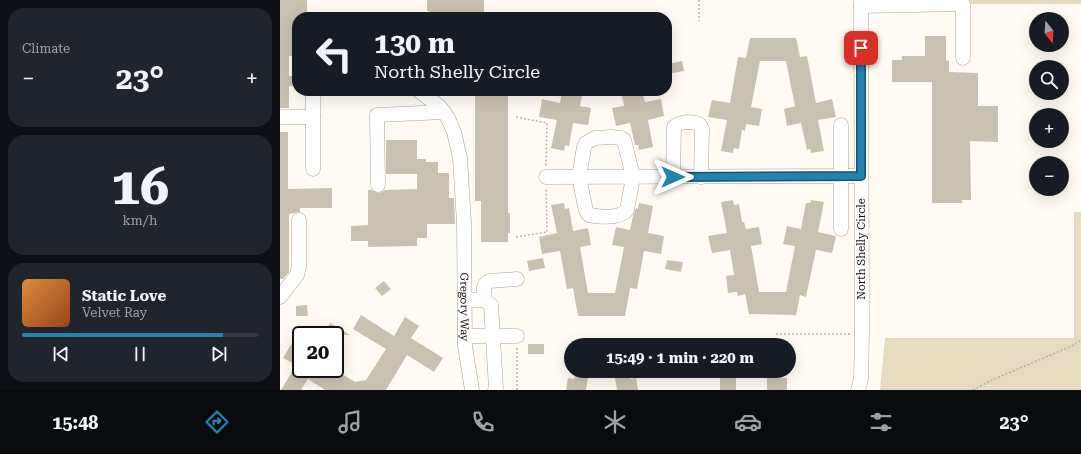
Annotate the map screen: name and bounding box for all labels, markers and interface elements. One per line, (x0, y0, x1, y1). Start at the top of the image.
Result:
north arrow (1029, 12, 1069, 52)
map controls (1029, 12, 1069, 196)
text: 130 m (374, 27, 455, 60)
icon: left (308, 28, 360, 80)
pin (844, 31, 878, 65)
icon: arrive (850, 37, 872, 59)
text: Climate (22, 41, 70, 56)
button: search (1029, 60, 1069, 100)
text: 23° (116, 61, 164, 96)
text: North Shelly Circle (374, 61, 540, 82)
text: − (22, 66, 34, 91)
text: + (246, 66, 258, 91)
button: + (1029, 108, 1069, 148)
text: 16 (111, 156, 169, 217)
position arrow (652, 156, 694, 198)
button: − (1029, 156, 1069, 196)
street label: North Shelly Circle (855, 198, 868, 300)
text: km/h (123, 213, 157, 228)
street label: Gregory Way (458, 273, 471, 342)
text: Static Love (82, 287, 166, 305)
text: Velvet Ray (82, 305, 147, 320)
speed limit sign: 20 (292, 326, 344, 378)
icon: previous (50, 343, 72, 365)
icon: pause (129, 343, 151, 365)
icon: next (208, 343, 230, 365)
text: 15:49 · 1 min · 220 m (606, 349, 754, 367)
icon: directions (203, 408, 231, 436)
icon: music (336, 408, 364, 436)
icon: phone (469, 408, 497, 436)
icon: climate (601, 408, 629, 436)
icon: car (734, 408, 762, 436)
icon: filters (867, 408, 895, 436)
text: 15:48 (52, 412, 98, 433)
text: 23° (999, 412, 1029, 433)

